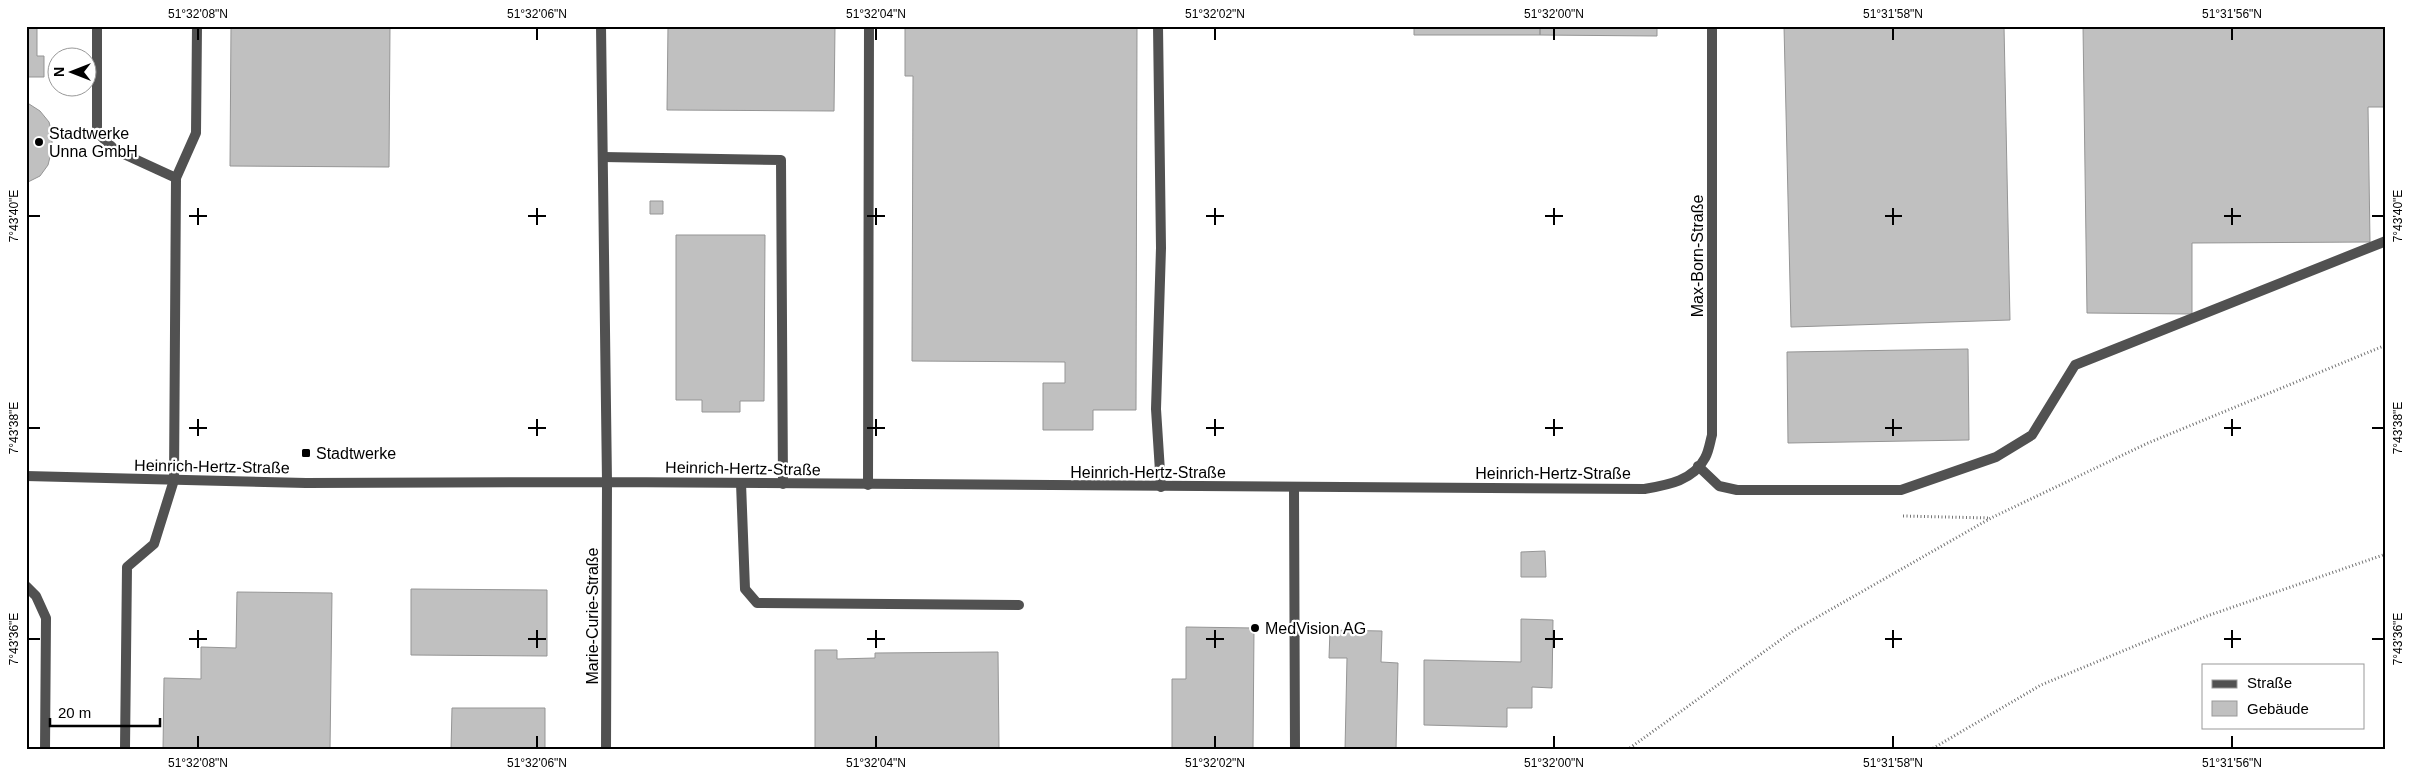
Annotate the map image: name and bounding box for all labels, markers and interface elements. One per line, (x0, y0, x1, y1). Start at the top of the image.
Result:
text: 51°32'08"N (168, 7, 228, 21)
text: 51°32'06"N (507, 7, 567, 21)
text: 51°32'04"N (846, 7, 906, 21)
text: 51°32'02"N (1185, 7, 1245, 21)
text: 51°32'00"N (1524, 7, 1584, 21)
text: 51°31'58"N (1863, 7, 1923, 21)
text: 51°31'56"N (2202, 7, 2262, 21)
north arrow (48, 48, 98, 98)
text: N (51, 67, 67, 77)
place label: Stadtwerke Unna GmbH (49, 125, 138, 160)
marker: Stadtwerke Unna GmbH (33, 136, 45, 148)
text: 7°43'40"E (7, 190, 21, 242)
text: 7°43'40"E (2391, 190, 2405, 242)
street label: Max-Born-Straße (1689, 195, 1706, 317)
text: 7°43'38"E (7, 402, 21, 454)
text: 7°43'38"E (2391, 402, 2405, 454)
place label: Stadtwerke (316, 445, 396, 462)
marker: Stadtwerke (300, 447, 312, 459)
street label: Heinrich-Hertz-Straße (134, 457, 290, 476)
street label: Heinrich-Hertz-Straße (665, 459, 821, 478)
street label: Heinrich-Hertz-Straße (1070, 464, 1226, 481)
street label: Heinrich-Hertz-Straße (1475, 465, 1631, 482)
street label: Marie-Curie-Straße (584, 547, 601, 684)
text: 7°43'36"E (7, 613, 21, 665)
text: 7°43'36"E (2391, 613, 2405, 665)
place label: MedVision AG (1265, 620, 1366, 637)
marker: MedVision AG (1249, 622, 1261, 634)
legend (2202, 664, 2364, 728)
text: Straße (2247, 674, 2292, 691)
scale bar (50, 696, 160, 728)
text: Gebäude (2247, 700, 2309, 717)
text: 20 m (58, 704, 91, 721)
text: 51°32'08"N (168, 756, 228, 770)
text: 51°32'06"N (507, 756, 567, 770)
text: 51°32'04"N (846, 756, 906, 770)
text: 51°32'02"N (1185, 756, 1245, 770)
text: 51°32'00"N (1524, 756, 1584, 770)
text: 51°31'58"N (1863, 756, 1923, 770)
text: 51°31'56"N (2202, 756, 2262, 770)

